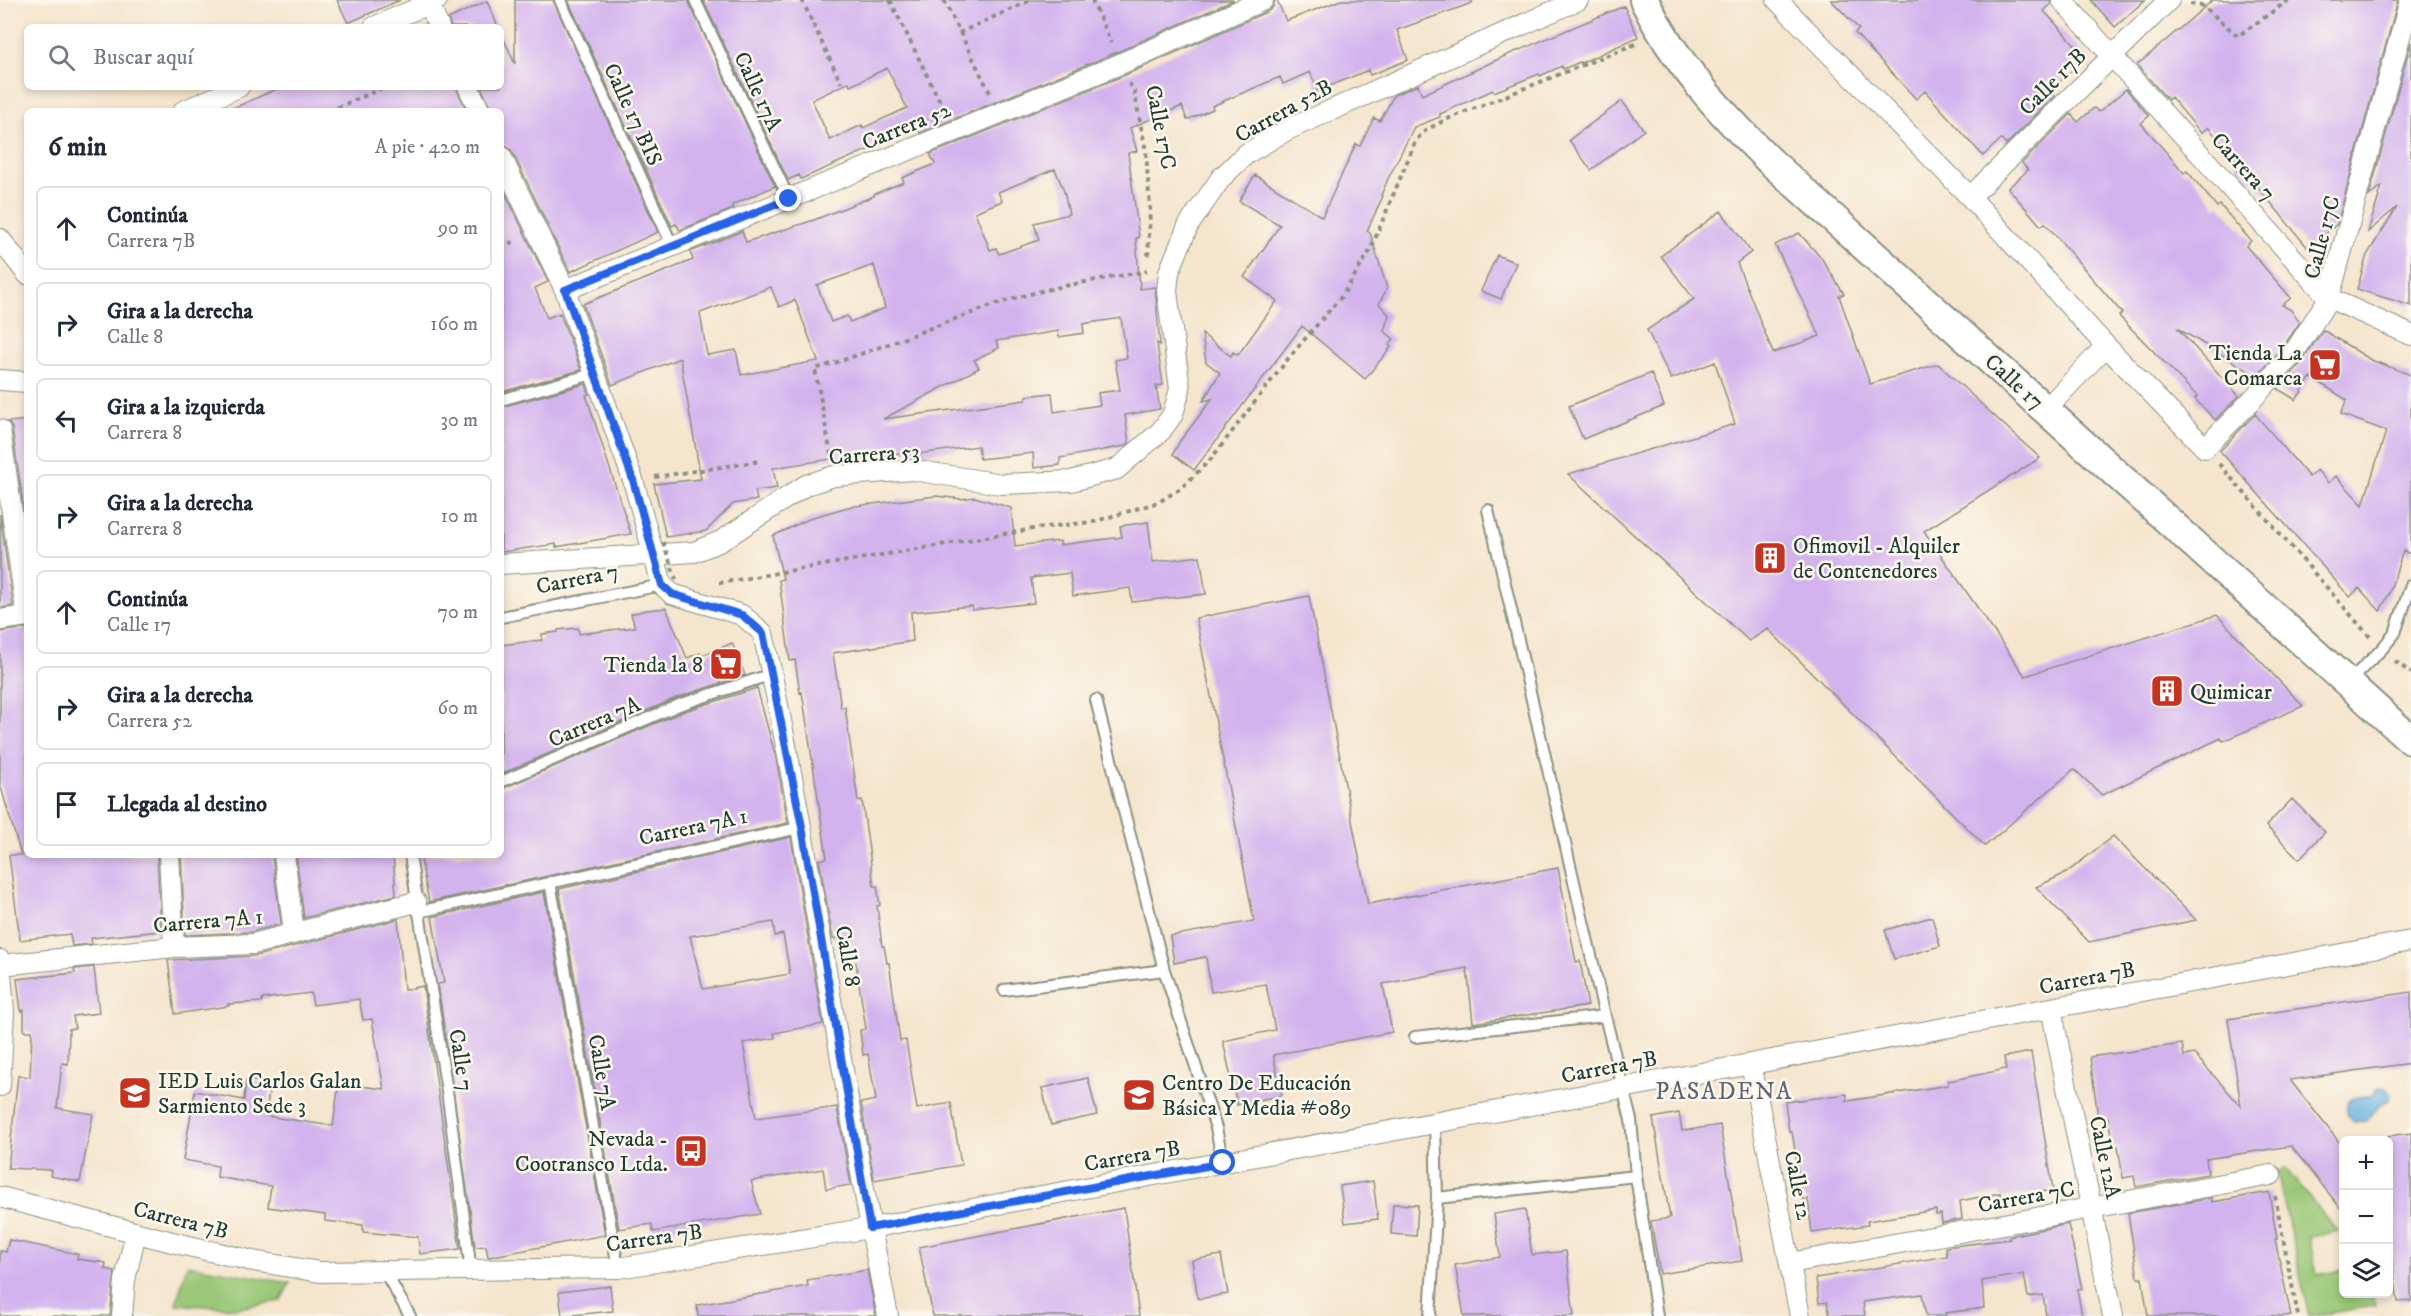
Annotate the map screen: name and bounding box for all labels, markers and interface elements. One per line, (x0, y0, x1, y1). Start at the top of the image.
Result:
search box (24, 24, 504, 90)
icon: search (45, 41, 78, 74)
street label: Calle 17B (2014, 43, 2092, 121)
text: Buscar aquí (93, 44, 193, 71)
street label: Calle 17A (728, 48, 788, 137)
street label: Calle 17 BIS (597, 59, 668, 170)
street label: Carrera 52B (1230, 73, 1337, 149)
street label: Calle 17C (1139, 83, 1182, 172)
street label: Carrera 52 (858, 96, 955, 156)
street label: Carrera 7 (2205, 127, 2281, 207)
text: 6 min (48, 131, 107, 164)
text: A pie · 420 m (375, 135, 480, 160)
route end (775, 185, 801, 211)
street label: Calle 17C (2298, 193, 2347, 282)
text: Continúa (107, 202, 188, 229)
icon: ahead (50, 212, 83, 245)
text: 90 m (438, 216, 478, 241)
text: Carrera 7B (107, 229, 195, 254)
text: Gira a la derecha (107, 298, 253, 325)
icon: right (50, 308, 83, 341)
text: 160 m (430, 312, 478, 337)
text: Calle 8 (107, 325, 163, 350)
place label: Tienda La Comarca (2209, 340, 2303, 392)
supermarket icon: Tienda La Comarca (2307, 347, 2343, 383)
street label: Calle 17 (1979, 348, 2049, 416)
text: Gira a la izquierda (107, 394, 265, 421)
icon: left (50, 404, 83, 437)
text: 30 m (440, 408, 478, 433)
text: Carrera 8 (107, 421, 182, 446)
street label: Carrera 53 (828, 438, 920, 471)
text: Gira a la derecha (107, 490, 253, 517)
icon: right (50, 500, 83, 533)
text: 10 m (441, 504, 478, 529)
text: Carrera 8 (107, 517, 182, 542)
place label: Ofimovil - Alquiler de Contenedores (1793, 533, 1961, 585)
building icon: Ofimovil - Alquiler de Contenedores (1752, 540, 1788, 576)
street label: Carrera 7 (534, 558, 621, 601)
text: Continúa (107, 586, 188, 613)
icon: ahead (50, 596, 83, 629)
text: 70 m (437, 600, 478, 625)
text: Calle 17 (107, 613, 171, 638)
supermarket icon: Tienda la 8 (708, 646, 744, 682)
place label: Tienda la 8 (604, 652, 703, 679)
building icon: Quimicar (2149, 673, 2185, 709)
place label: Quimicar (2190, 679, 2273, 706)
text: Gira a la derecha (107, 682, 253, 709)
street label: Carrera 7A (545, 691, 646, 754)
icon: right (50, 692, 83, 725)
text: 60 m (438, 696, 478, 721)
text: Carrera 52 (107, 709, 192, 734)
icon: arrive (50, 788, 83, 821)
text: Llegada al destino (107, 791, 267, 818)
street label: Carrera 7A 1 (637, 803, 750, 852)
street label: Carrera 7A 1 (152, 903, 264, 940)
street label: Calle 8 (829, 923, 866, 989)
street label: Carrera 7B (2037, 956, 2138, 1001)
street label: Calle 7 (442, 1027, 479, 1093)
street label: Calle 7A (582, 1032, 622, 1113)
street label: Carrera 7B (1559, 1045, 1660, 1090)
place label: IED Luis Carlos Galan Sarmiento Sede 3 (158, 1068, 362, 1120)
place label: Centro De Educación Básica Y Media #089 (1162, 1070, 1352, 1122)
school or university icon: IED Luis Carlos Galan Sarmiento Sede 3 (117, 1075, 153, 1111)
school or university icon: Centro De Educación Básica Y Media #089 (1121, 1077, 1157, 1113)
district label: PASADENA (1655, 1077, 1793, 1107)
street label: Calle 12A (2083, 1113, 2127, 1202)
place label: Nevada - Cootransco Ltda. (515, 1126, 668, 1178)
bus stop icon: Nevada - Cootransco Ltda. (673, 1133, 709, 1169)
street label: Carrera 7B (1082, 1135, 1182, 1178)
map controls (2339, 1136, 2393, 1298)
button: + (2339, 1136, 2393, 1190)
street label: Calle 12 (1778, 1148, 1817, 1222)
route start (1209, 1149, 1235, 1175)
street label: Carrera 7C (1976, 1176, 2077, 1219)
button: − (2339, 1190, 2393, 1244)
street label: Carrera 7B (130, 1196, 231, 1245)
street label: Carrera 7B (604, 1218, 704, 1259)
button: layers (2339, 1244, 2393, 1298)

